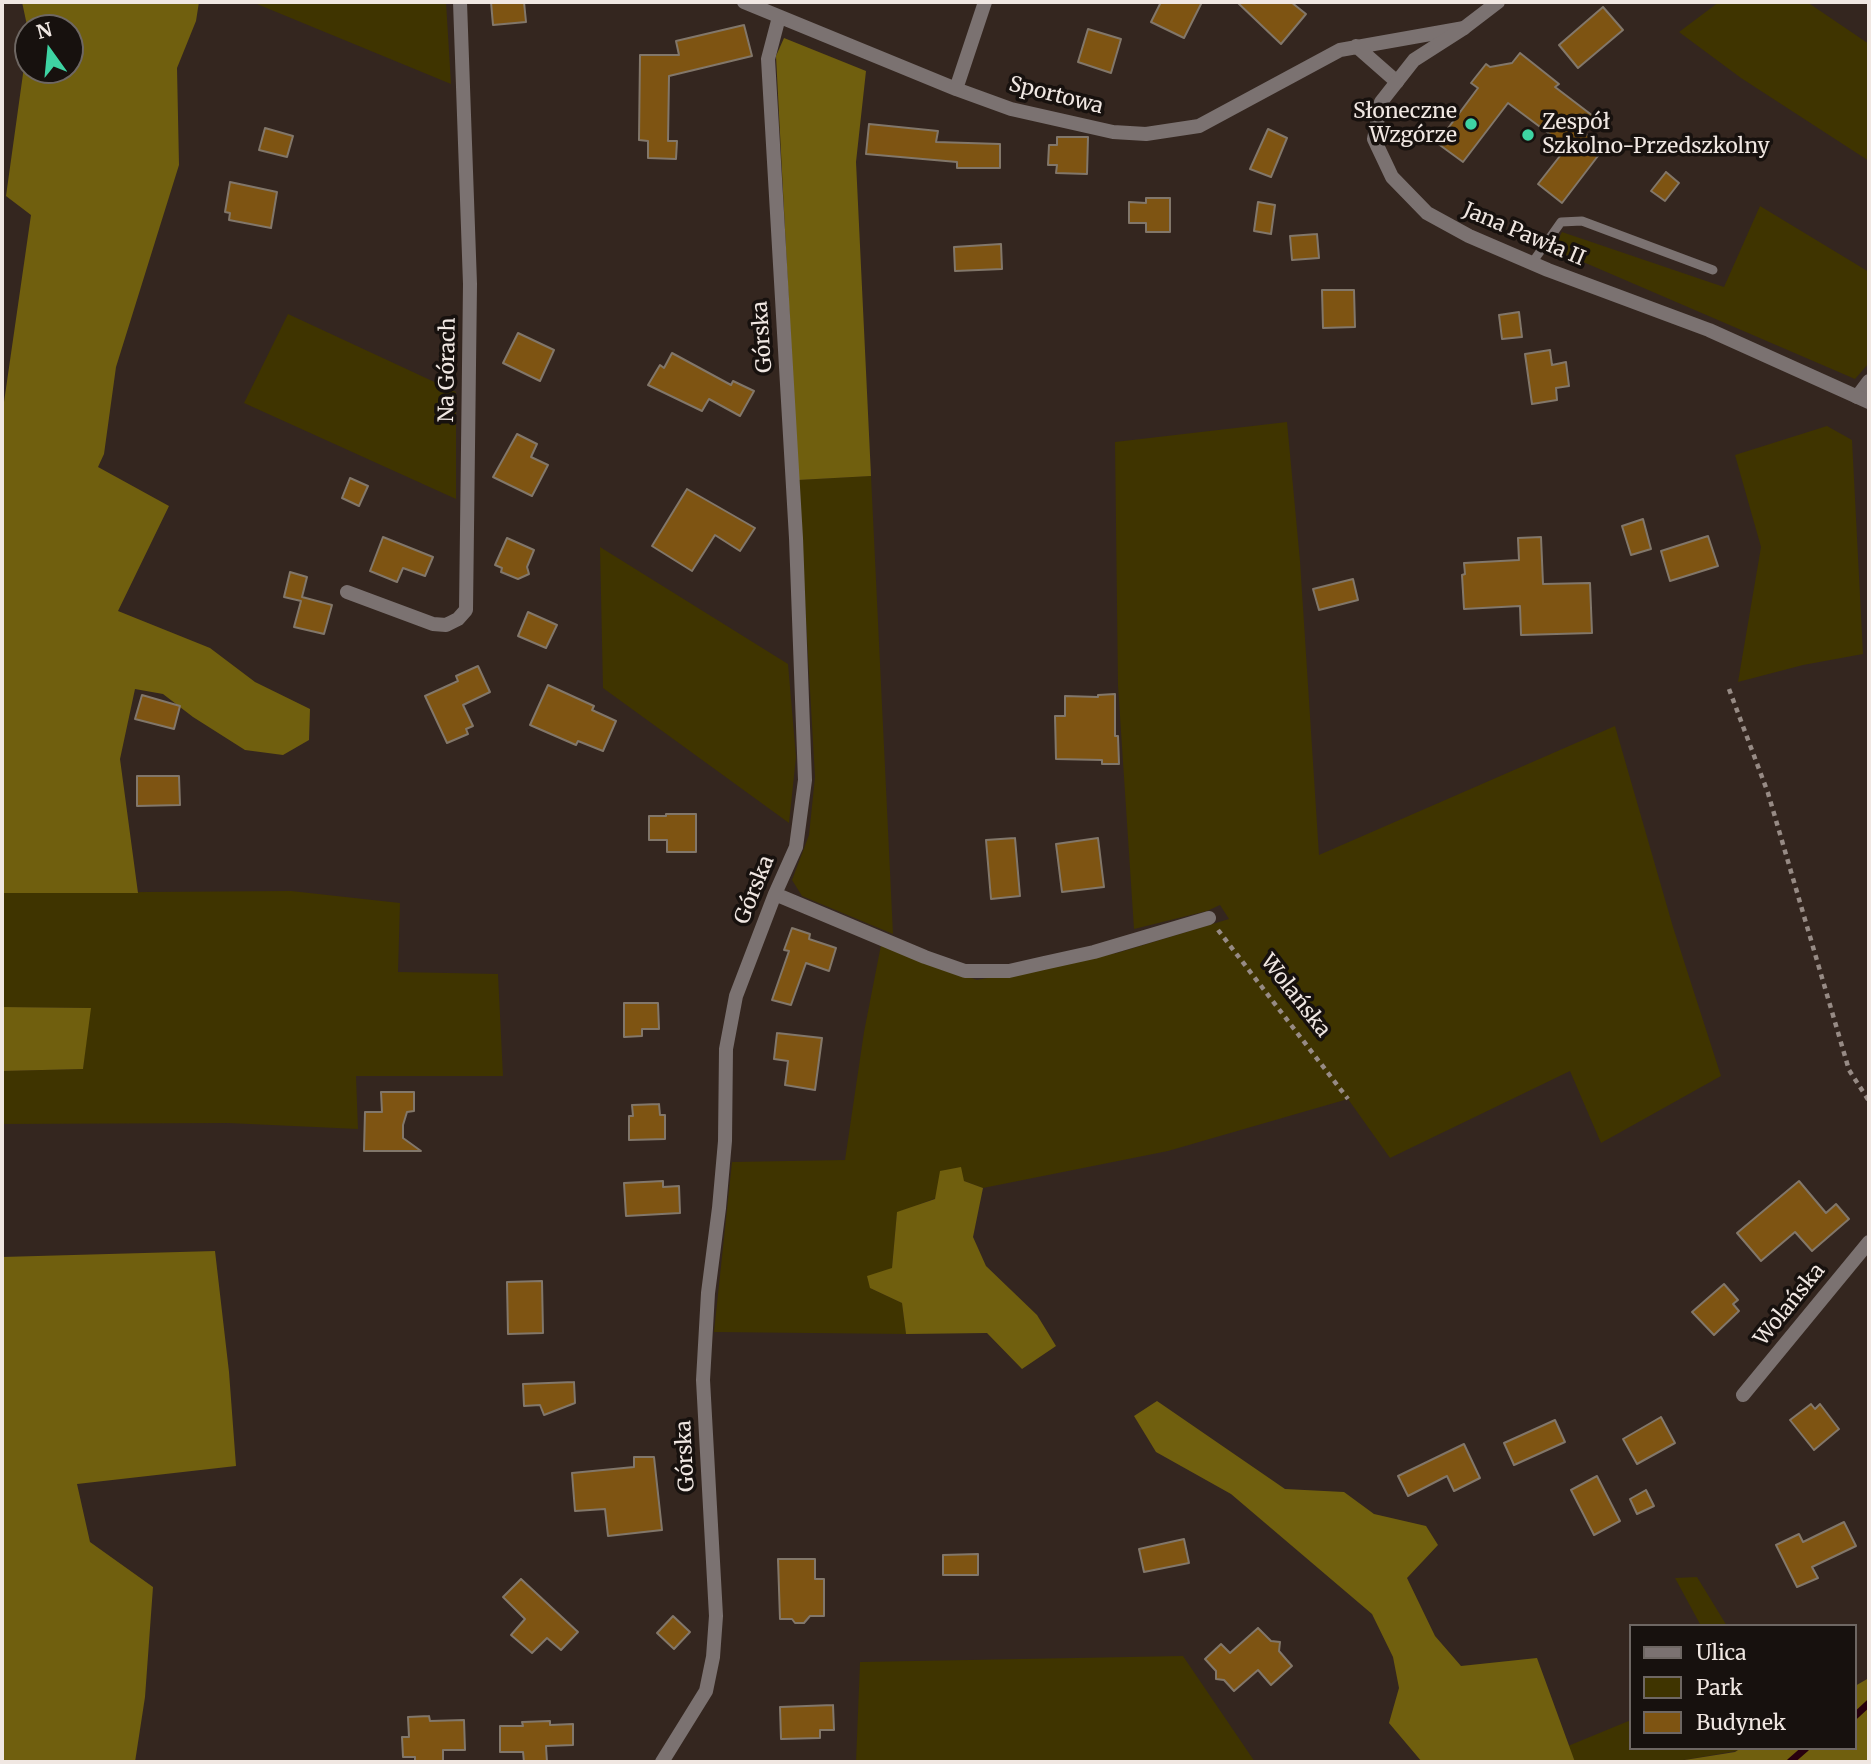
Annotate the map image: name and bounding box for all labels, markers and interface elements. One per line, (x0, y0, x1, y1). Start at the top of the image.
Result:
north arrow (14, 14, 84, 84)
text: N (34, 17, 54, 44)
street label: Sportowa (1006, 72, 1106, 120)
place label: Słoneczne Wzgórze (1353, 99, 1457, 149)
place label: Zespół Szkolno-Przedszkolny (1542, 110, 1770, 160)
marker: Słoneczne Wzgórze (1463, 116, 1479, 132)
marker: Zespół Szkolno-Przedszkolny (1520, 127, 1536, 143)
street label: Jana Pawła II (1459, 198, 1589, 272)
street label: Górska (748, 300, 778, 374)
street label: Na Górach (434, 317, 462, 423)
street label: Górska (730, 852, 780, 928)
street label: Wolańska (1255, 949, 1335, 1043)
street label: Wolańska (1749, 1259, 1831, 1351)
street label: Górska (672, 1420, 700, 1492)
legend (1630, 1624, 1857, 1750)
text: Ulica (1696, 1639, 1746, 1666)
text: Park (1696, 1674, 1743, 1701)
text: Budynek (1696, 1709, 1786, 1736)

